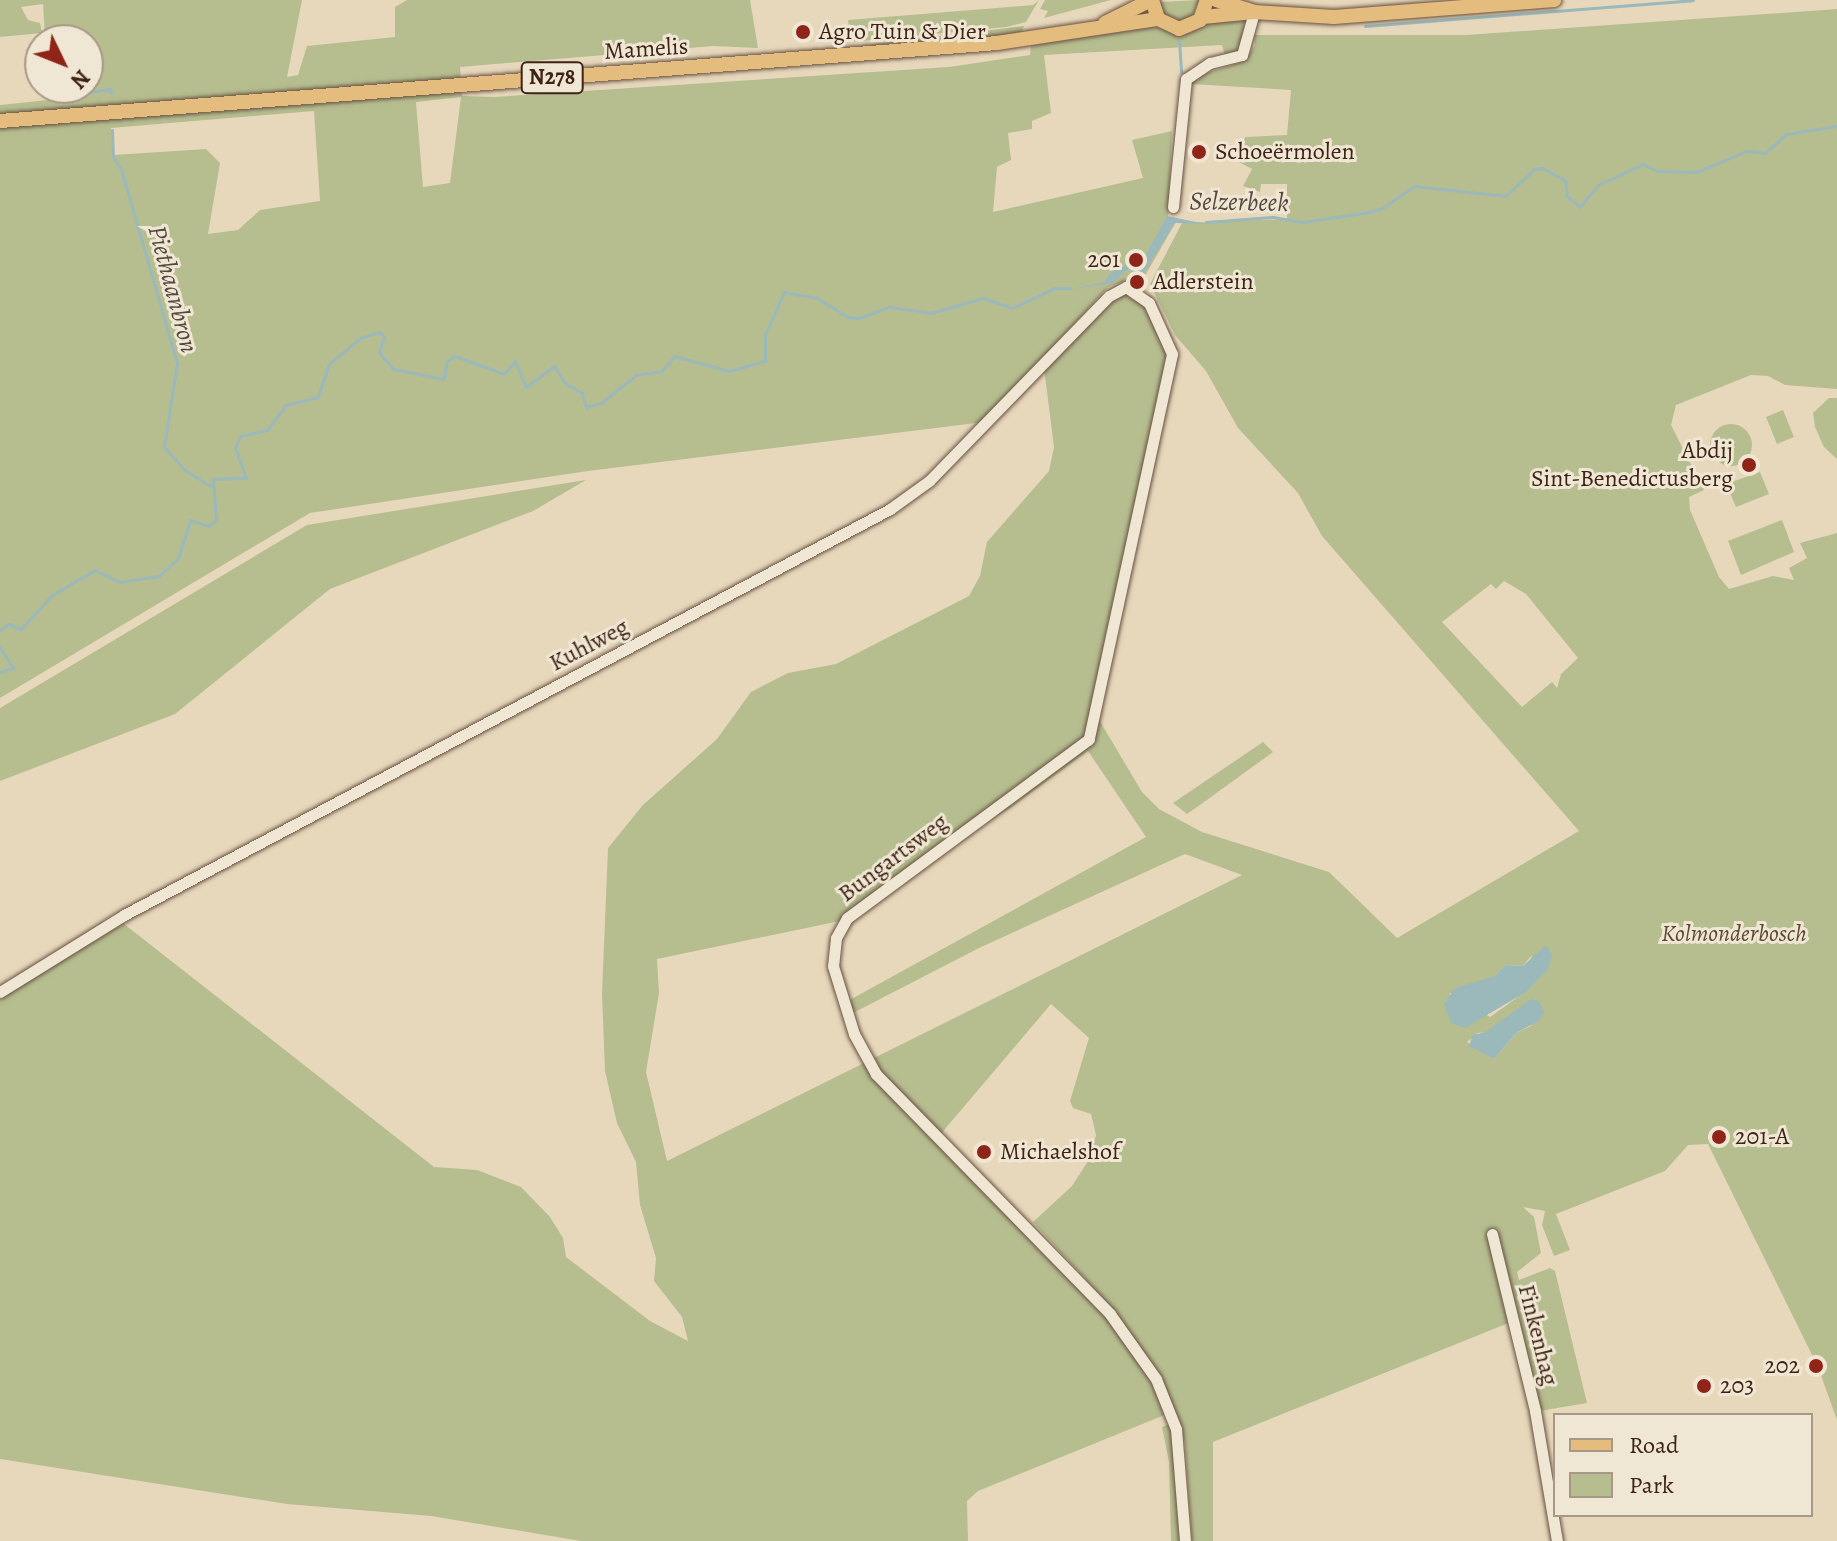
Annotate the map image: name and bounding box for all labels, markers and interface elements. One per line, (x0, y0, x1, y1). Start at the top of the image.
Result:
place label: Agro Tuin & Dier (819, 18, 986, 46)
marker: Agro Tuin & Dier (794, 23, 812, 41)
north arrow (24, 24, 104, 104)
street label: Mamelis (603, 32, 689, 66)
road number: N278 (520, 60, 584, 96)
text: N (64, 63, 97, 95)
place label: Schoeërmolen (1215, 138, 1355, 166)
marker: Schoeërmolen (1190, 143, 1208, 161)
water label: Selzerbeek (1189, 186, 1289, 218)
water label: Piethaanbron (141, 222, 205, 356)
place label: 201 (1088, 246, 1120, 274)
marker: 201 (1127, 251, 1145, 269)
place label: Adlerstein (1153, 268, 1254, 296)
marker: Adlerstein (1128, 273, 1146, 291)
place label: Abdij Sint-Benedictusberg (1531, 437, 1733, 493)
marker: Abdij Sint-Benedictusberg (1740, 456, 1758, 474)
street label: Kuhlweg (545, 612, 633, 678)
street label: Bungartsweg (833, 808, 953, 908)
park label: Kolmonderbosch (1661, 920, 1807, 948)
place label: 201-A (1735, 1123, 1789, 1151)
marker: 201-A (1710, 1128, 1728, 1146)
place label: Michaelshof (1000, 1138, 1120, 1166)
marker: Michaelshof (975, 1143, 993, 1161)
street label: Finkenhag (1512, 1281, 1564, 1389)
place label: 202 (1764, 1352, 1800, 1380)
marker: 202 (1807, 1357, 1825, 1375)
place label: 203 (1720, 1372, 1754, 1400)
marker: 203 (1695, 1377, 1713, 1395)
legend (1553, 1413, 1813, 1517)
text: Road (1629, 1429, 1679, 1461)
text: Park (1629, 1469, 1674, 1501)

